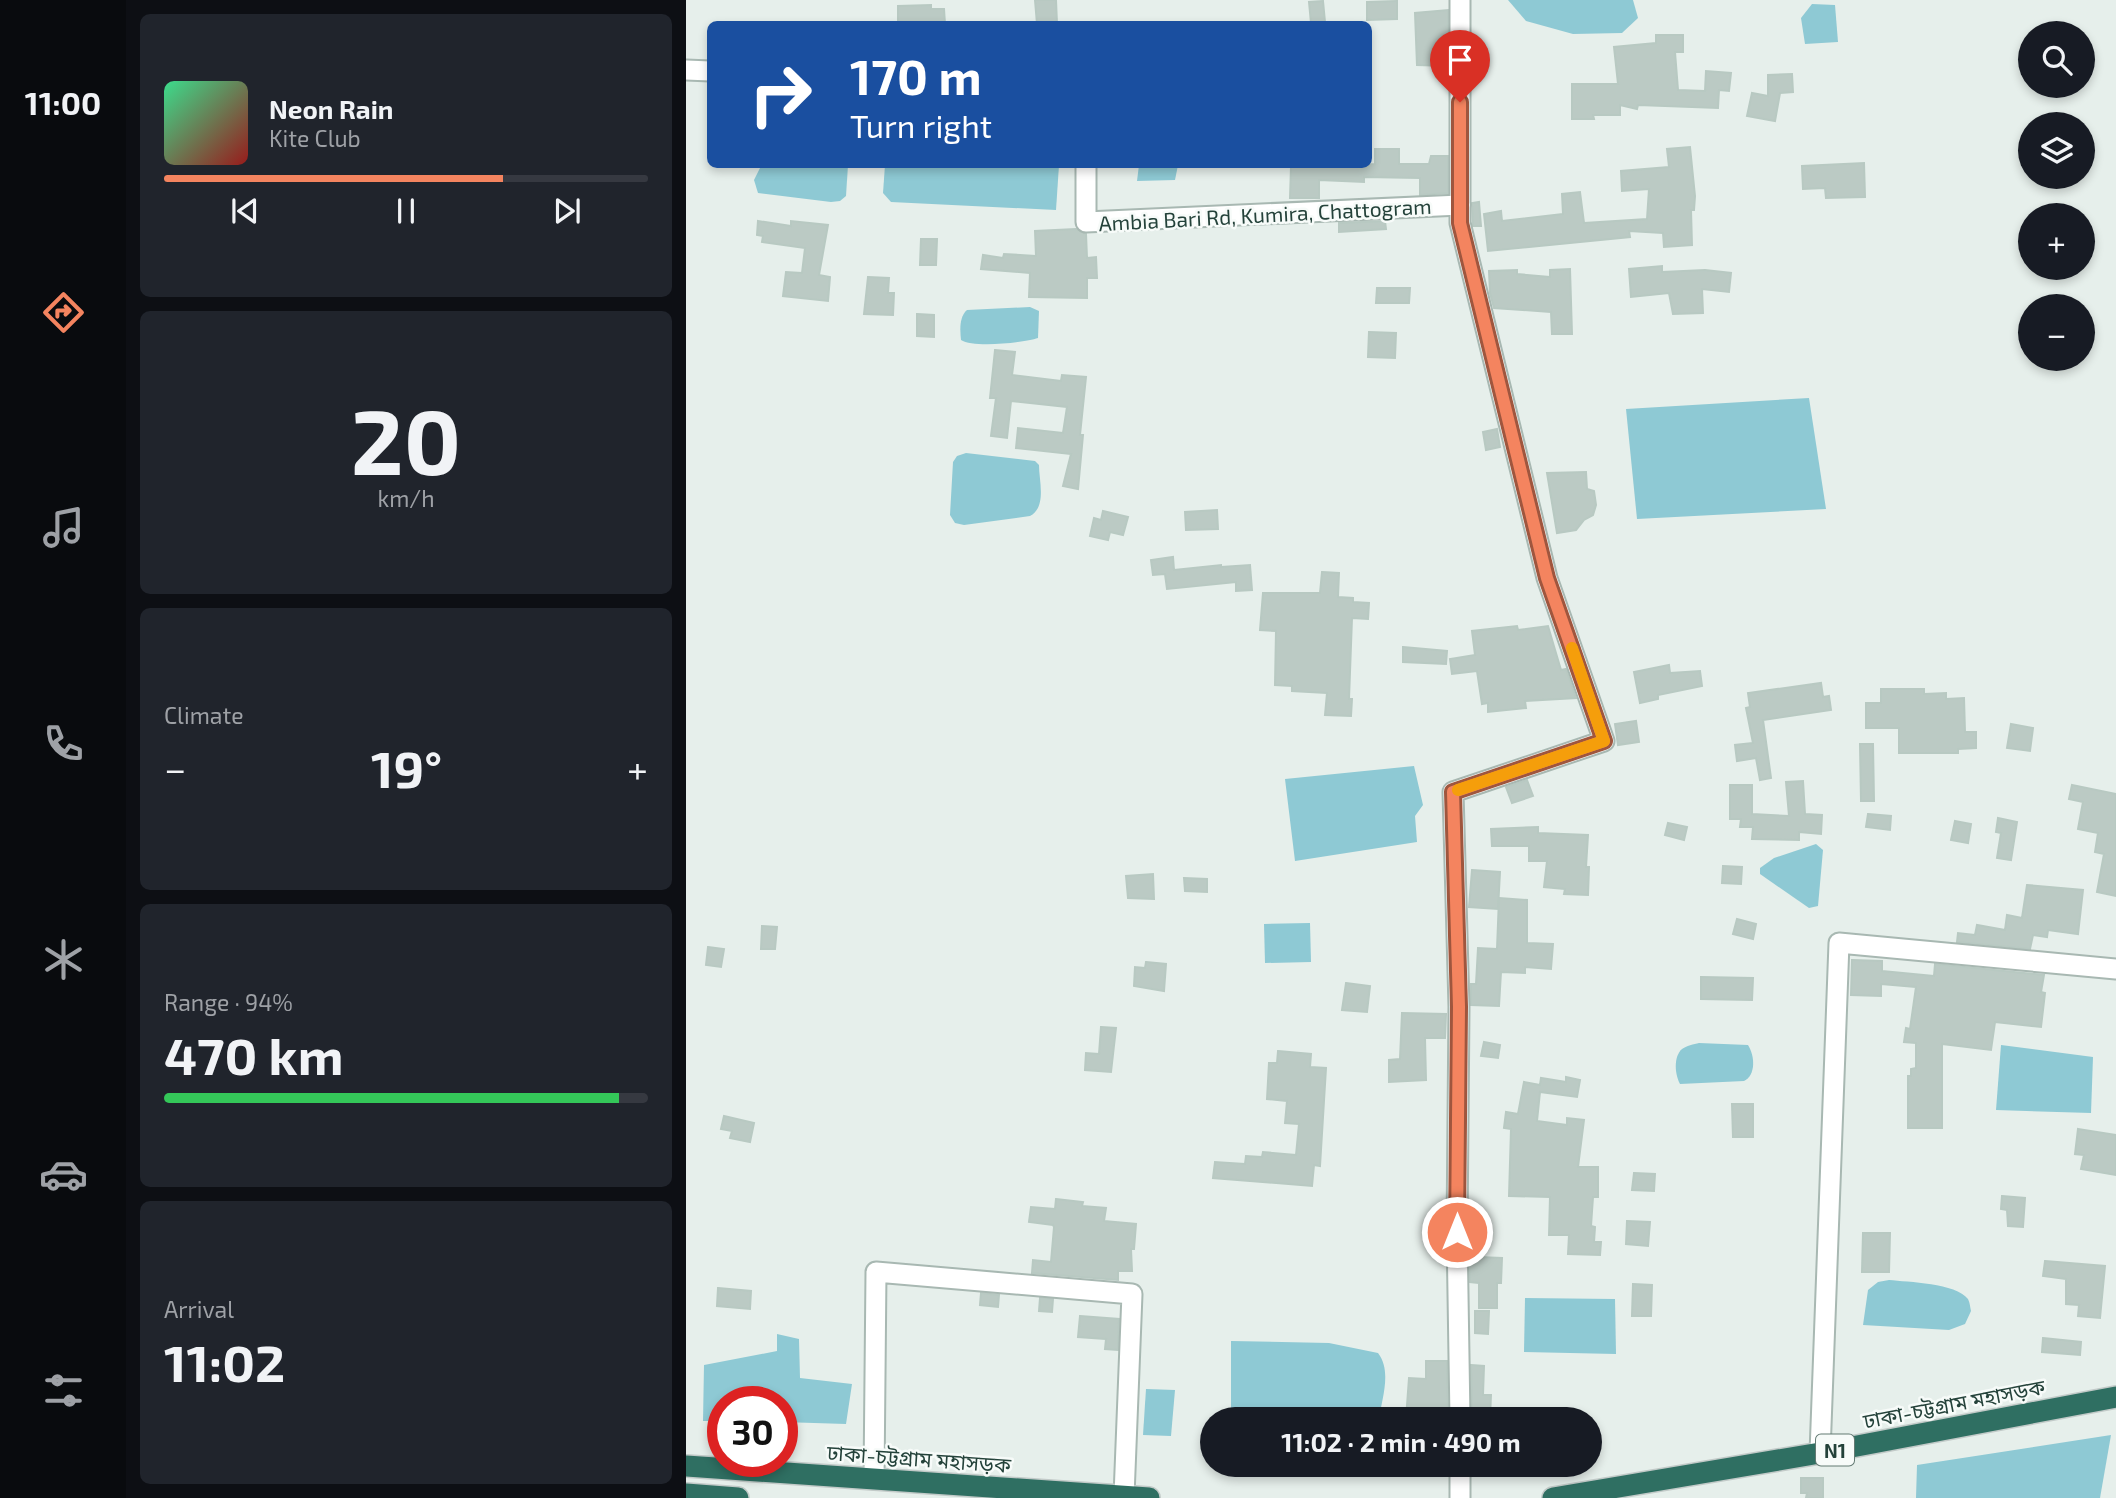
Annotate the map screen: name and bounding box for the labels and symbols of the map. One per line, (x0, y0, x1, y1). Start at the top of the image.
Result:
pin (1430, 30, 1490, 102)
street label: Ambia Bari Rd, Kumira, Chattogram (1098, 193, 1432, 235)
position arrow (1420, 1195, 1494, 1269)
street label: ঢাকা-চট্টগ্রাম মহাসড়ক (1860, 1373, 2048, 1433)
speed limit sign: 30 (707, 1386, 798, 1477)
road number: N1 (1816, 1434, 1854, 1466)
street label: ঢাকা-চট্টগ্রাম মহাসড়ক (825, 1439, 1013, 1477)

